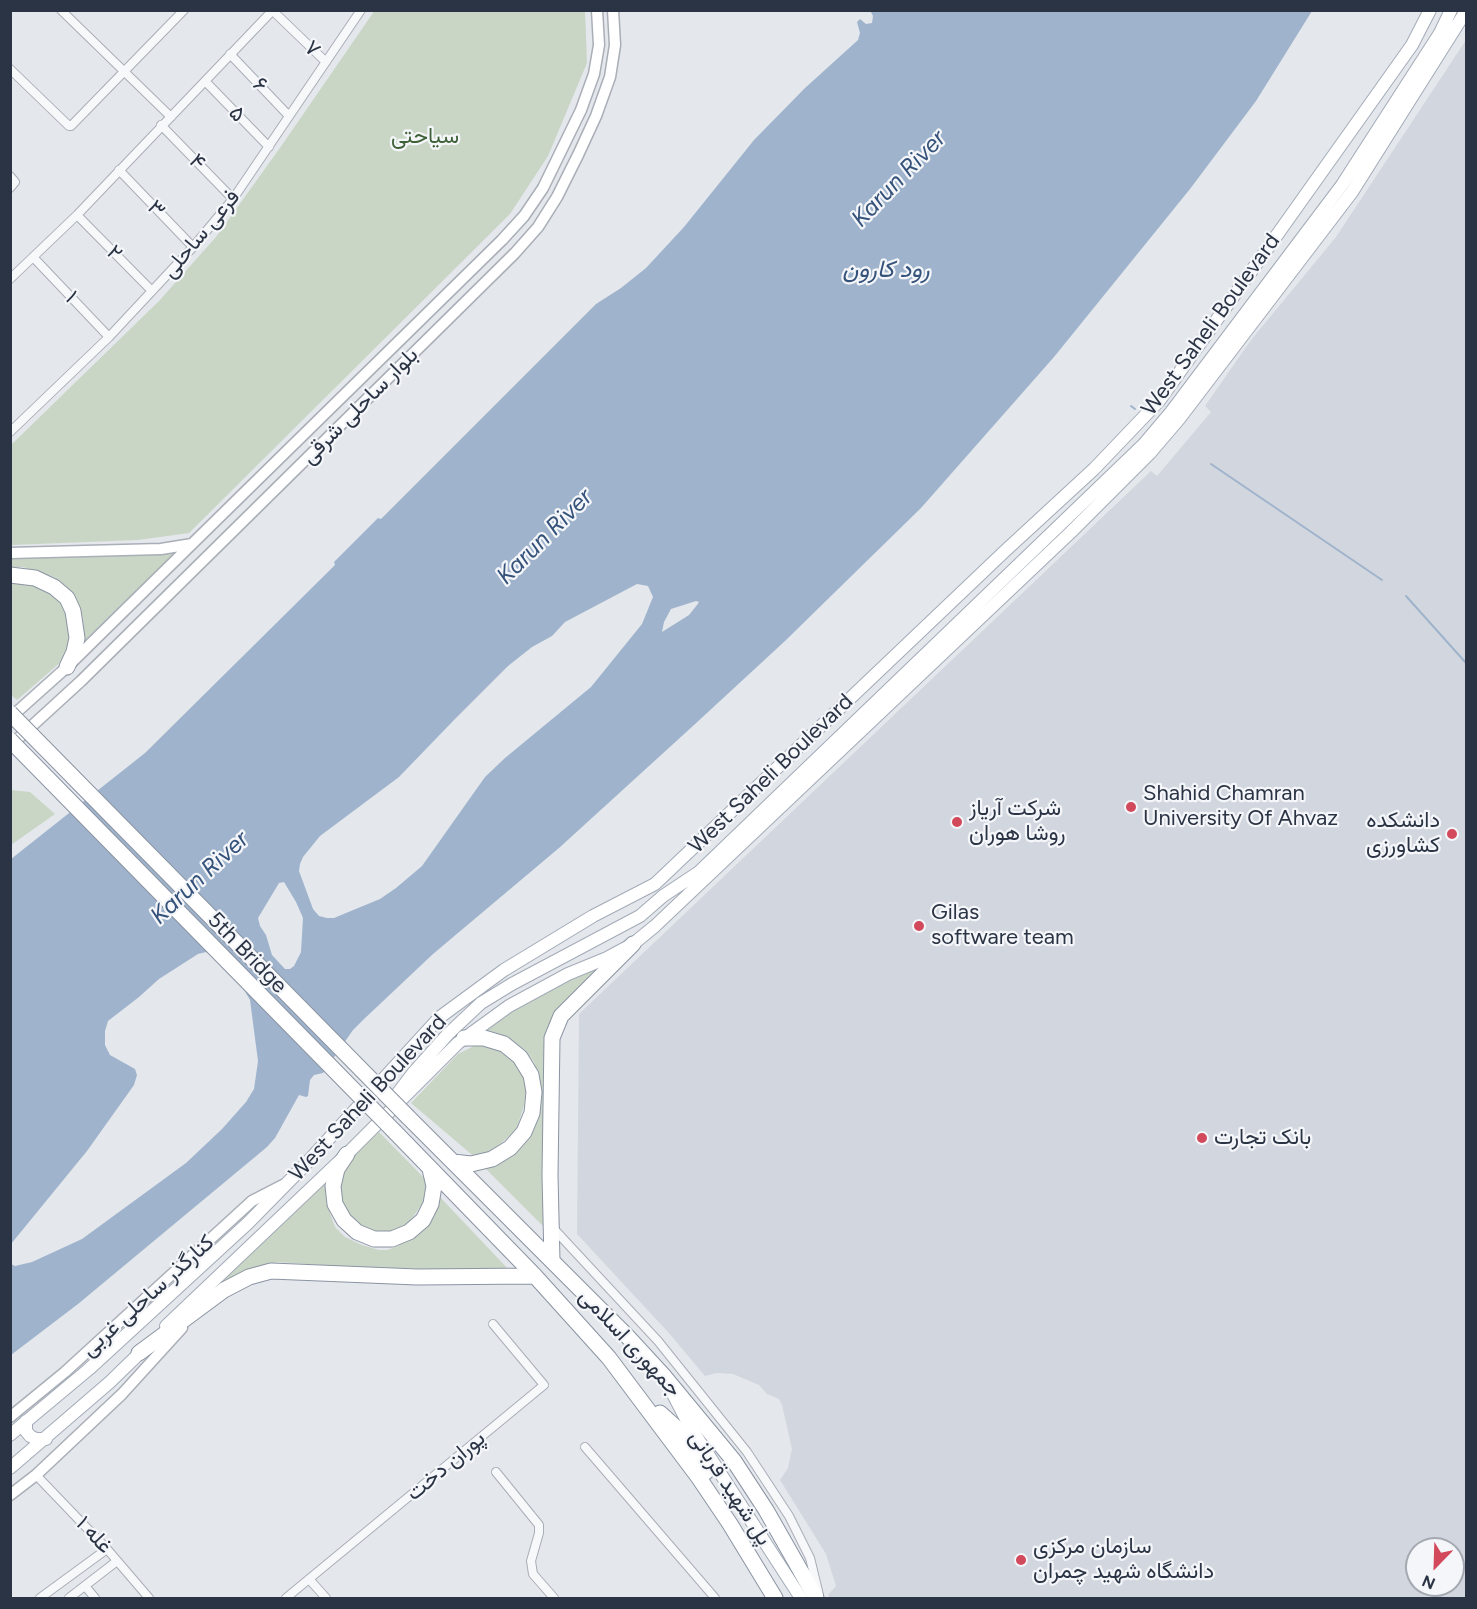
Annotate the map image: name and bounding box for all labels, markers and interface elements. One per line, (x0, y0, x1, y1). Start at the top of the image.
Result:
street label: ۷ (298, 35, 326, 63)
street label: ۶ (247, 72, 273, 98)
street label: ۵ (223, 100, 251, 128)
park label: سیاحتی (391, 124, 459, 150)
water label: Karun River (846, 125, 952, 233)
street label: ۴ (183, 148, 211, 176)
street label: فرعی ساحلی (156, 184, 246, 284)
street label: ۳ (141, 195, 171, 223)
street label: West Saheli Boulevard (1136, 229, 1286, 421)
street label: ۲ (101, 240, 127, 266)
water label: رود کارون (842, 256, 930, 284)
street label: ۱ (59, 286, 83, 308)
street label: بلوار ساحلی شرقی (296, 342, 424, 470)
water label: Karun River (491, 483, 599, 591)
street label: West Saheli Boulevard (683, 689, 859, 859)
place label: Shahid Chamran University Of Ahvaz (1143, 781, 1338, 832)
place label: شرکت آریاز روشا هوران (969, 796, 1066, 848)
marker: Shahid Chamran University Of Ahvaz (1124, 800, 1138, 814)
place label: دانشکده کشاورزی (1366, 808, 1440, 860)
marker: شرکت آریاز روشا هوران (950, 815, 964, 829)
water label: Karun River (145, 825, 255, 931)
marker: دانشکده کشاورزی (1445, 827, 1459, 841)
place label: Gilas software team (931, 900, 1074, 951)
street label: 5th Bridge (202, 907, 292, 999)
marker: Gilas software team (912, 919, 926, 933)
street label: West Saheli Boulevard (284, 1009, 452, 1187)
place label: بانک تجارت (1214, 1125, 1311, 1151)
marker: بانک تجارت (1195, 1131, 1209, 1145)
street label: کنارگذر ساحلی غربی (76, 1229, 220, 1363)
street label: جمهوری اسلامی (573, 1283, 687, 1403)
street label: پوران دخت (401, 1425, 491, 1507)
street label: پل شهید قربانی (683, 1425, 777, 1551)
street label: غله ۱ (70, 1511, 118, 1559)
place label: سازمان مرکزی دانشگاه شهید چمران (1033, 1534, 1214, 1586)
north arrow (1405, 1537, 1465, 1597)
marker: سازمان مرکزی دانشگاه شهید چمران (1014, 1553, 1028, 1567)
text: N (1419, 1571, 1438, 1593)

